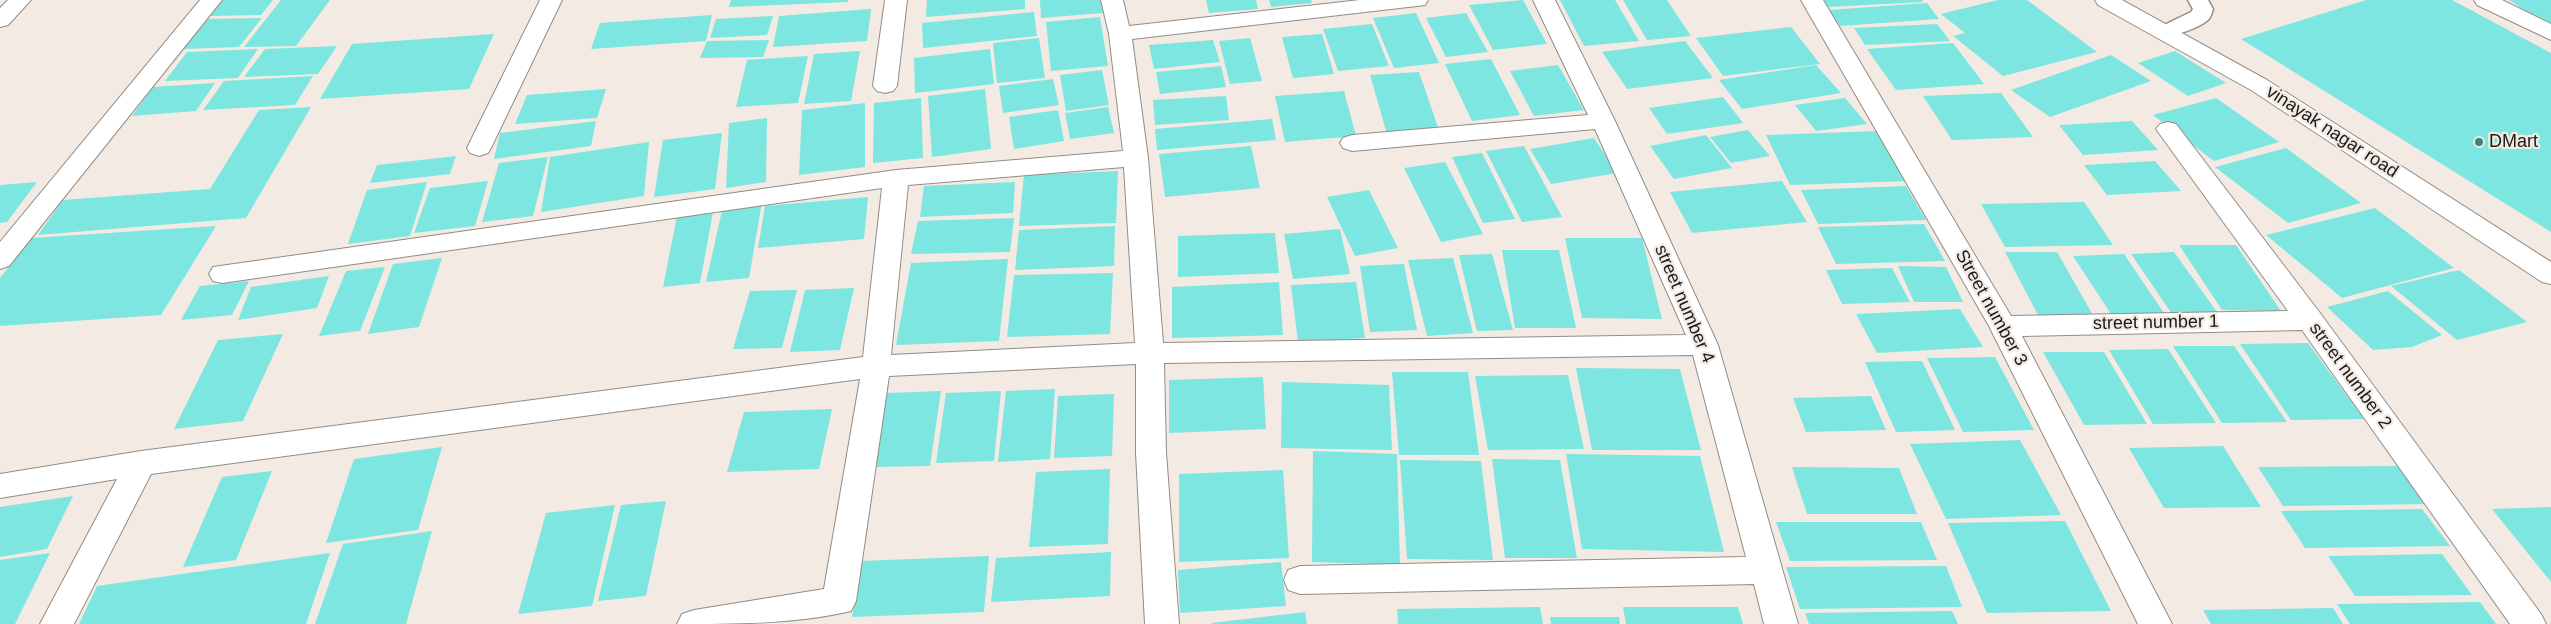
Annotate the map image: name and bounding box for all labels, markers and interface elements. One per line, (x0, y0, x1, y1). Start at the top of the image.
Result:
street label: vinayak nagar road (2262, 81, 2402, 183)
place label: DMart (2489, 131, 2538, 153)
marker: DMart (2473, 136, 2485, 148)
street label: street number 4 (1649, 242, 1719, 366)
street label: Street number 3 (1950, 246, 2032, 370)
street label: street number 1 (2093, 311, 2219, 335)
street label: street number 2 (2304, 319, 2396, 433)

